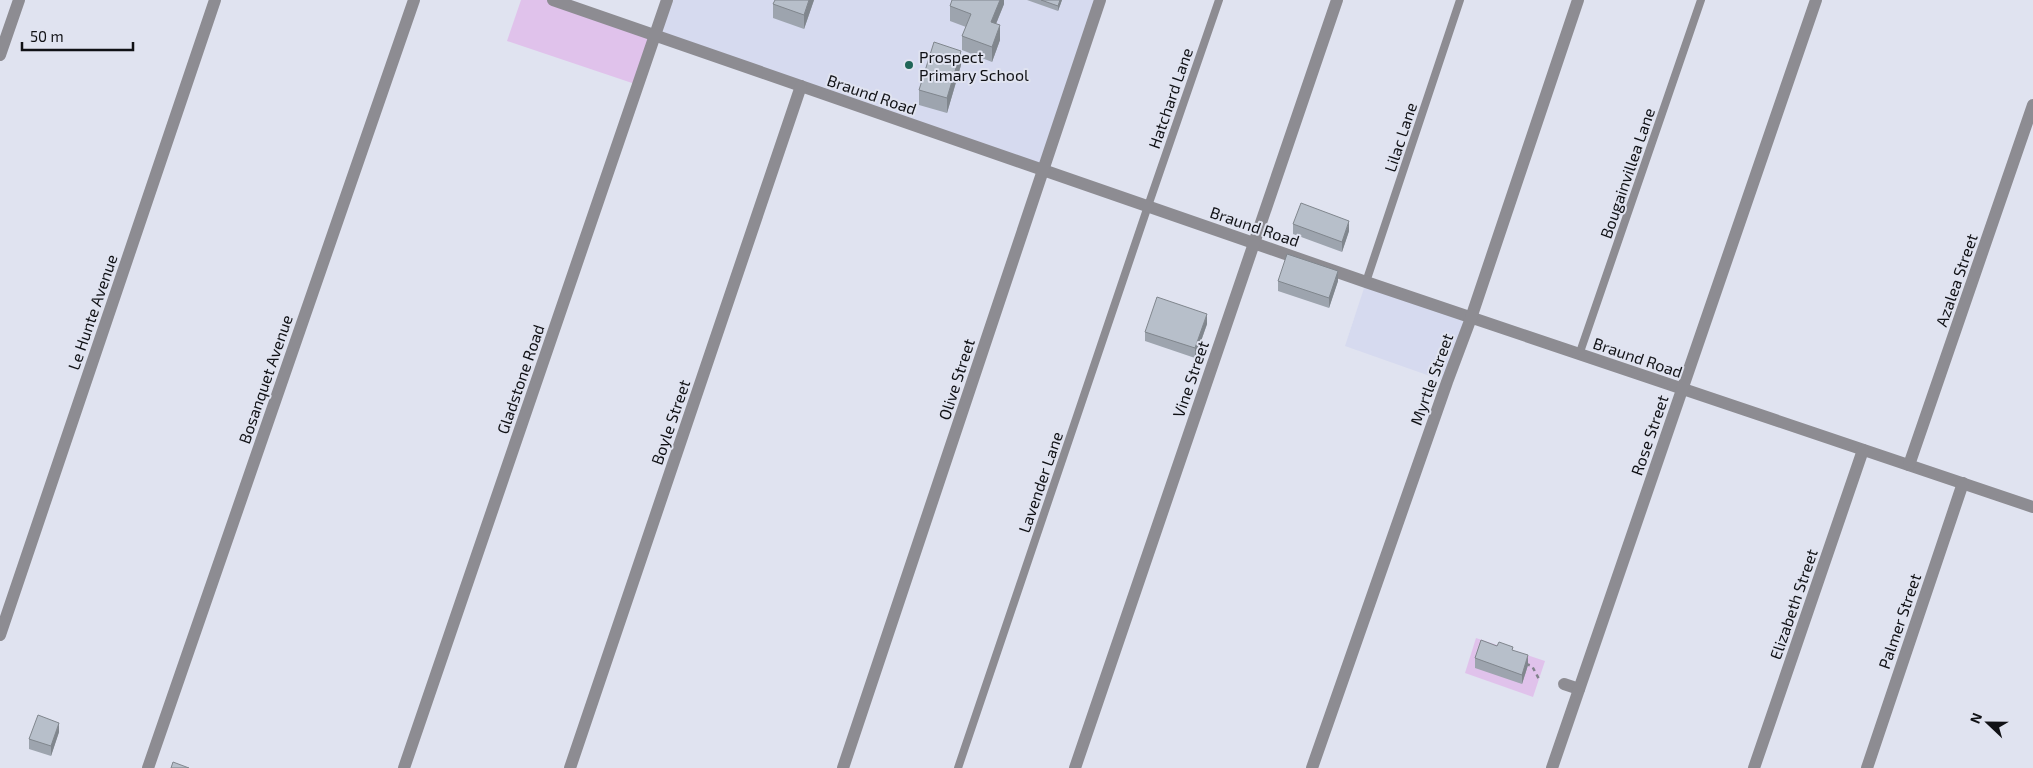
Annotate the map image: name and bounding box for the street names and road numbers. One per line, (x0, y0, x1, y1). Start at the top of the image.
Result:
street label: Hatchard Lane (1144, 45, 1196, 151)
street label: Braund Road (825, 70, 919, 118)
street label: Lilac Lane (1380, 100, 1420, 174)
street label: Bougainvillea Lane (1596, 105, 1658, 241)
street label: Braund Road (1208, 202, 1302, 250)
street label: Azalea Street (1931, 231, 1981, 329)
street label: Le Hunte Avenue (63, 252, 121, 372)
street label: Bosanquet Avenue (234, 312, 296, 446)
street label: Gladstone Road (492, 322, 548, 436)
street label: Myrtle Street (1406, 330, 1456, 428)
street label: Braund Road (1591, 333, 1685, 381)
street label: Olive Street (934, 336, 978, 422)
street label: Vine Street (1168, 338, 1212, 420)
street label: Boyle Street (647, 377, 693, 467)
street label: Rose Street (1626, 392, 1672, 478)
street label: Lavender Lane (1014, 429, 1066, 535)
street label: Elizabeth Street (1765, 546, 1821, 662)
street label: Palmer Street (1874, 571, 1924, 671)

